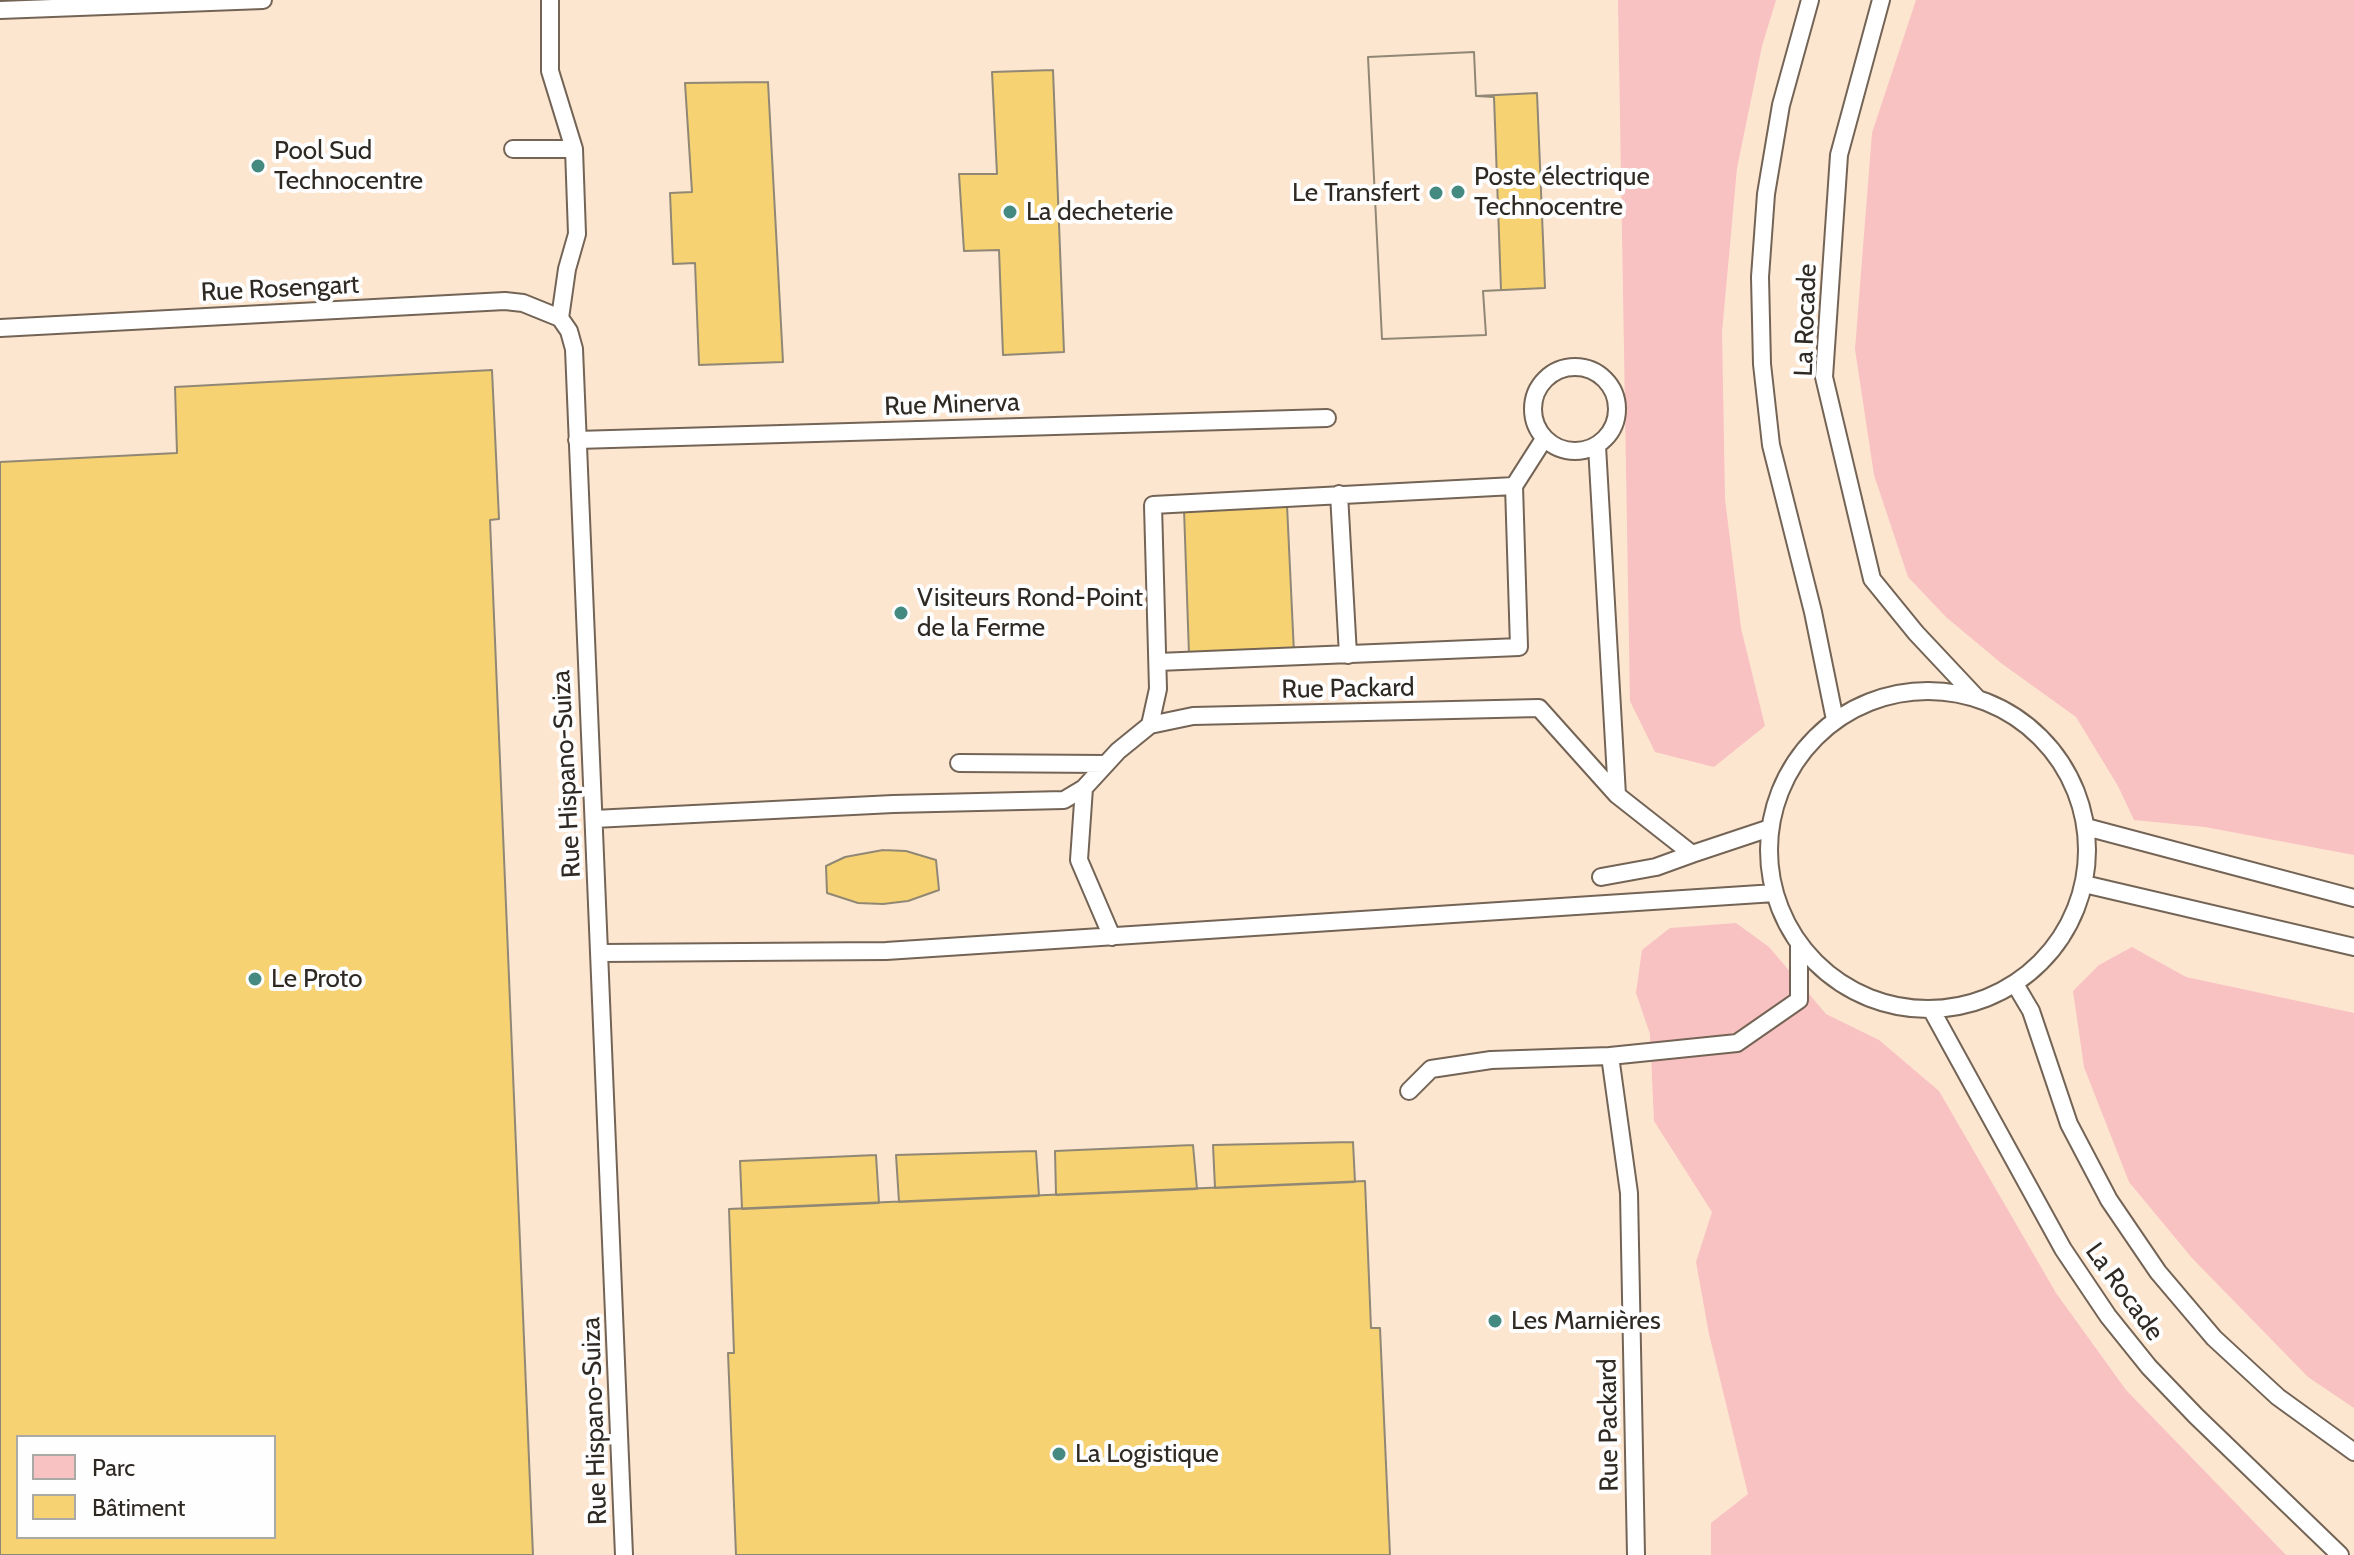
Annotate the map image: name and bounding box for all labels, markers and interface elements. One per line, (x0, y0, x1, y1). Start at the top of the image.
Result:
place label: Pool Sud Technocentre (274, 135, 423, 196)
marker: Pool Sud Technocentre (249, 157, 267, 175)
place label: Poste électrique Technocentre (1474, 161, 1650, 222)
place label: Le Transfert (1292, 177, 1420, 209)
marker: Poste électrique Technocentre (1449, 183, 1467, 201)
marker: Le Transfert (1427, 184, 1445, 202)
place label: La decheterie (1026, 196, 1173, 228)
marker: La decheterie (1001, 203, 1019, 221)
street label: La Rocade (1788, 263, 1824, 377)
street label: Rue Rosengart (200, 269, 360, 309)
street label: Rue Minerva (884, 387, 1020, 423)
place label: Visiteurs Rond-Point de la Ferme (917, 582, 1143, 644)
marker: Visiteurs Rond-Point de la Ferme (892, 604, 910, 622)
street label: Rue Hispano-Suiza (546, 669, 588, 879)
street label: Rue Packard (1281, 672, 1415, 706)
place label: Le Proto (271, 963, 363, 995)
marker: Le Proto (246, 970, 264, 988)
street label: La Rocade (2078, 1237, 2170, 1347)
place label: Les Marnières (1511, 1305, 1661, 1337)
marker: Les Marnières (1486, 1312, 1504, 1330)
street label: Rue Hispano-Suiza (576, 1317, 614, 1525)
street label: Rue Packard (1592, 1358, 1626, 1492)
legend (16, 1435, 276, 1539)
place label: La Logistique (1075, 1438, 1219, 1470)
marker: La Logistique (1050, 1445, 1068, 1463)
text: Parc (92, 1453, 135, 1482)
text: Bâtiment (92, 1493, 185, 1522)

